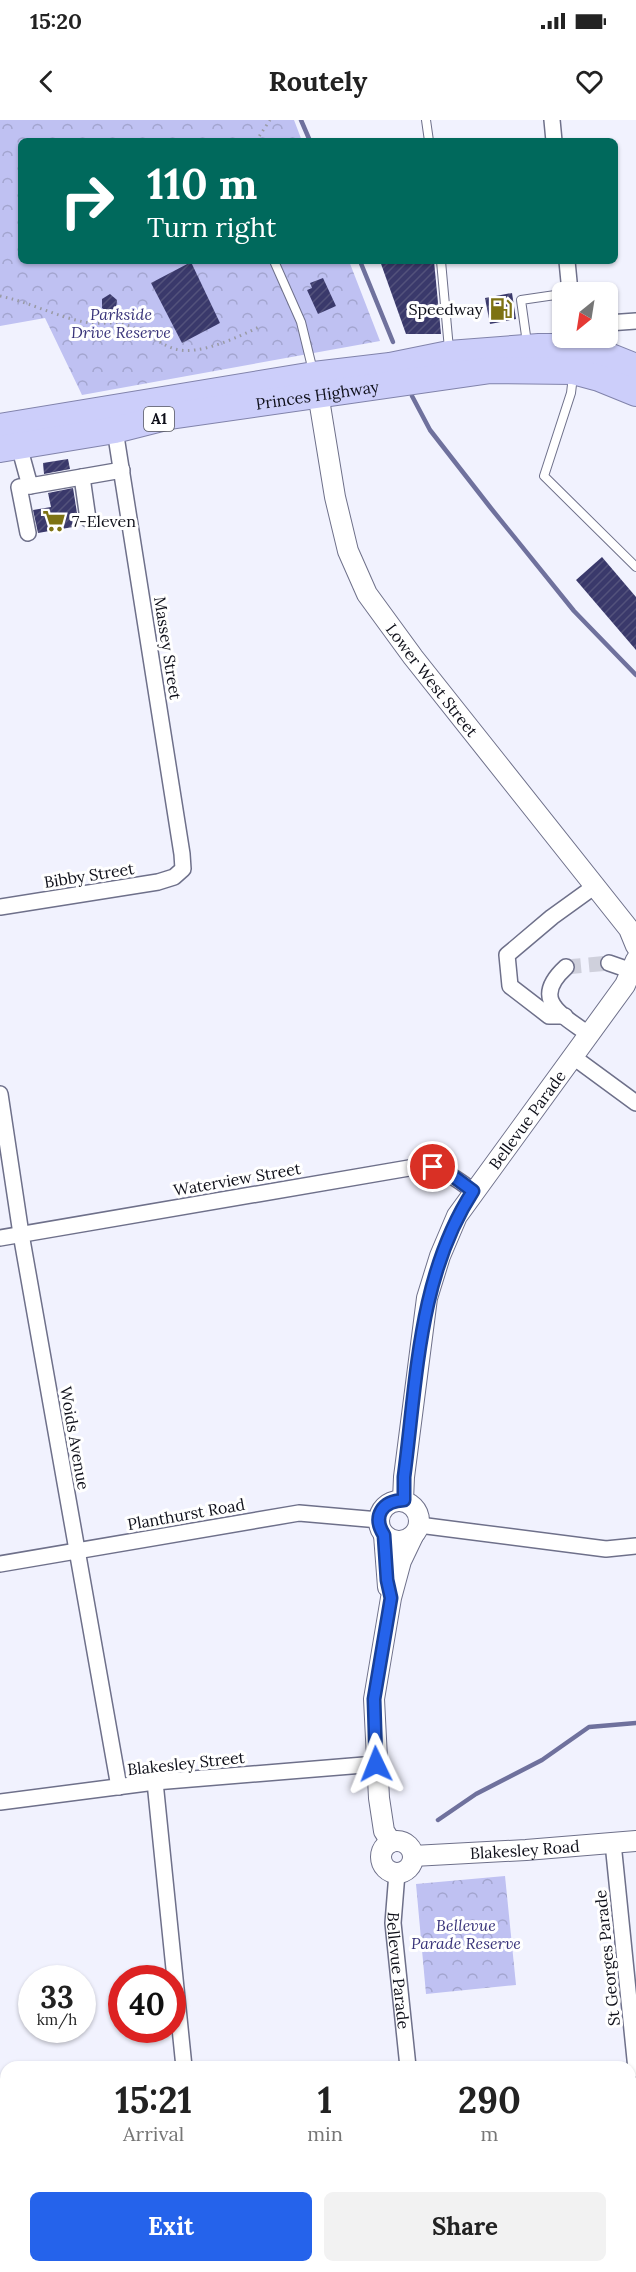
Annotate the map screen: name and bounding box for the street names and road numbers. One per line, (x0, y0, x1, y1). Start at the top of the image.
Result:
street label: Princes Highway (254, 376, 381, 414)
road number: A1 (144, 407, 174, 431)
street label: Massey Street (150, 595, 186, 702)
street label: Lower West Street (382, 619, 483, 741)
street label: Bibby Street (43, 858, 136, 892)
street label: Bellevue Parade (484, 1066, 570, 1173)
street label: Waterview Street (172, 1158, 303, 1200)
street label: Woids Avenue (56, 1385, 94, 1492)
street label: Planthurst Road (126, 1494, 247, 1534)
street label: Blakesley Street (126, 1747, 246, 1779)
street label: Blakesley Road (469, 1836, 581, 1863)
street label: St Georges Parade (590, 1889, 624, 2027)
street label: Bellevue Parade (383, 1911, 414, 2030)

